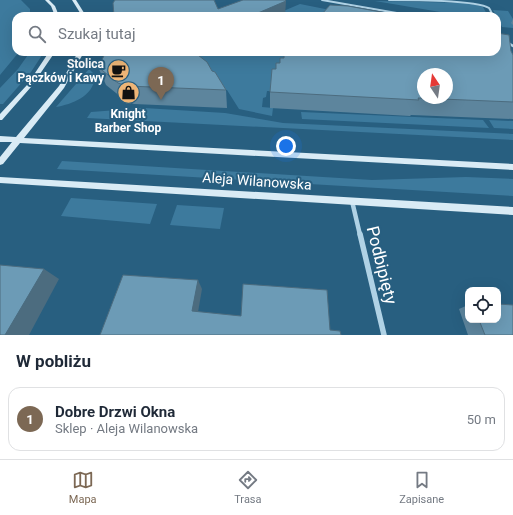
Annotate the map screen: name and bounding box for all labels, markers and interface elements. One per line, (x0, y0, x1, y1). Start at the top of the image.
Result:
search box (12, 12, 501, 56)
icon: search (26, 23, 48, 45)
text: Szukaj tutaj (58, 25, 136, 43)
place label: Stolica Pączków i Kawy (18, 57, 105, 85)
cafe icon: Stolica Pączków i Kawy (106, 58, 132, 84)
pin: 1 (148, 67, 174, 100)
north arrow (417, 68, 453, 104)
shop icon: Knight Barber Shop (115, 80, 141, 106)
place label: Knight Barber Shop (95, 107, 162, 135)
your location (276, 136, 296, 156)
street label: Aleja Wilanowska (202, 169, 312, 193)
street label: Podbipięty (363, 224, 401, 306)
map controls (465, 287, 501, 323)
button: locate (465, 287, 501, 323)
text: W pobliżu (16, 351, 91, 371)
text: Dobre Drzwi Okna (55, 403, 175, 421)
text: 1 (26, 412, 34, 427)
text: 50 m (467, 412, 496, 427)
text: Sklep · Aleja Wilanowska (55, 421, 198, 436)
tab: Mapa (69, 469, 97, 506)
tab: Trasa (234, 469, 262, 506)
tab: Zapisane (399, 469, 444, 506)

